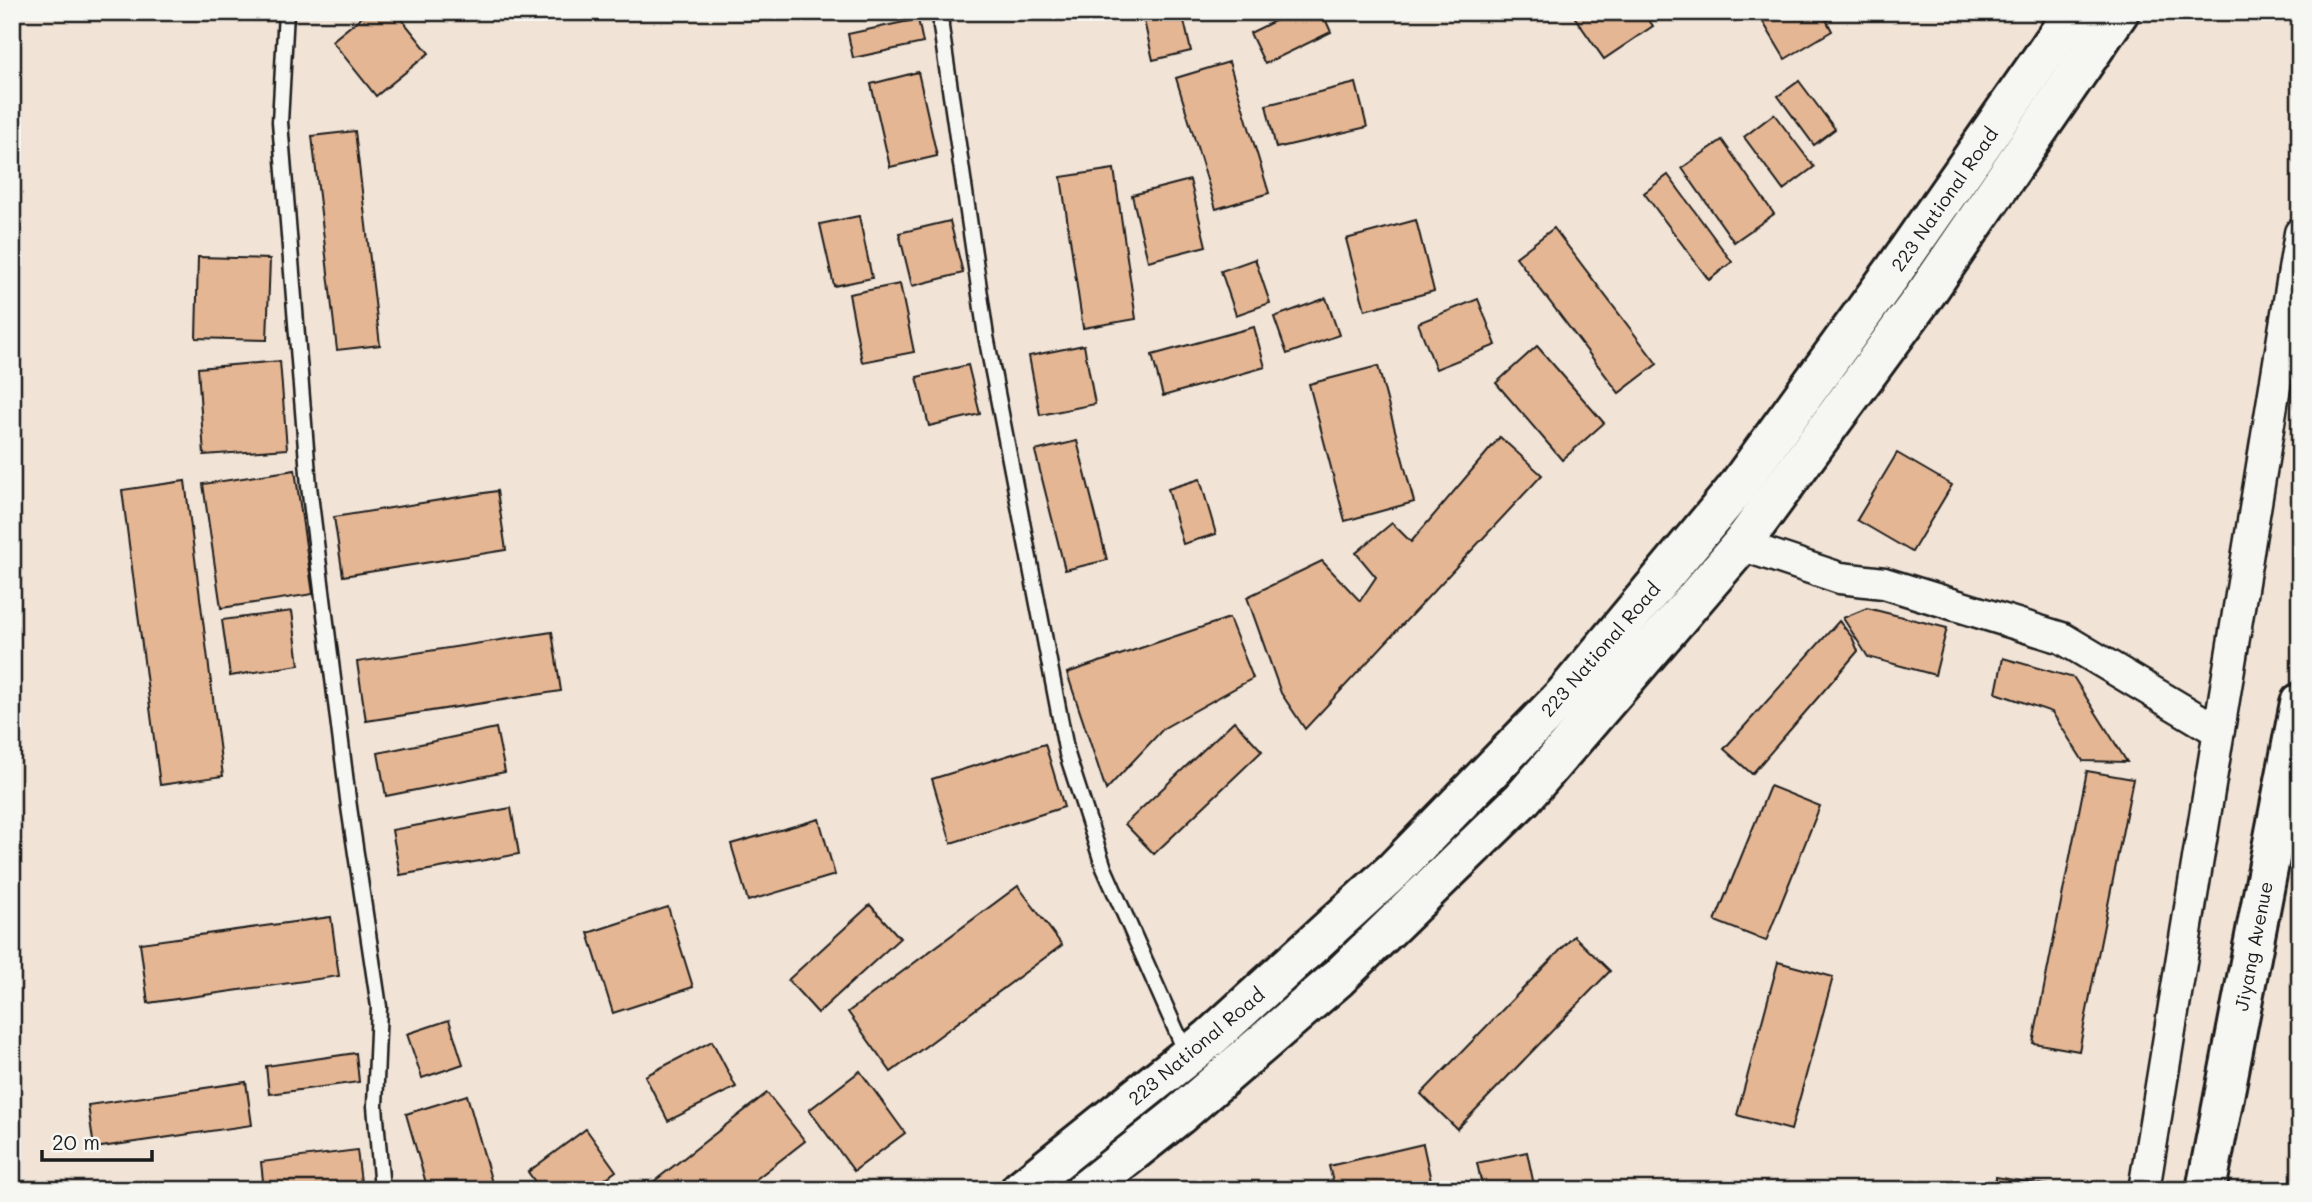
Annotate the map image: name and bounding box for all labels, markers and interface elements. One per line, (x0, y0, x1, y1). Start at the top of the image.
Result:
street label: 223 National Road (1885, 122, 2003, 276)
street label: 223 National Road (1535, 577, 1665, 721)
street label: Jiyang Avenue (2228, 879, 2278, 1013)
street label: 223 National Road (1123, 982, 1269, 1110)
scale bar (42, 1118, 152, 1162)
text: 20 m (52, 1128, 100, 1155)

